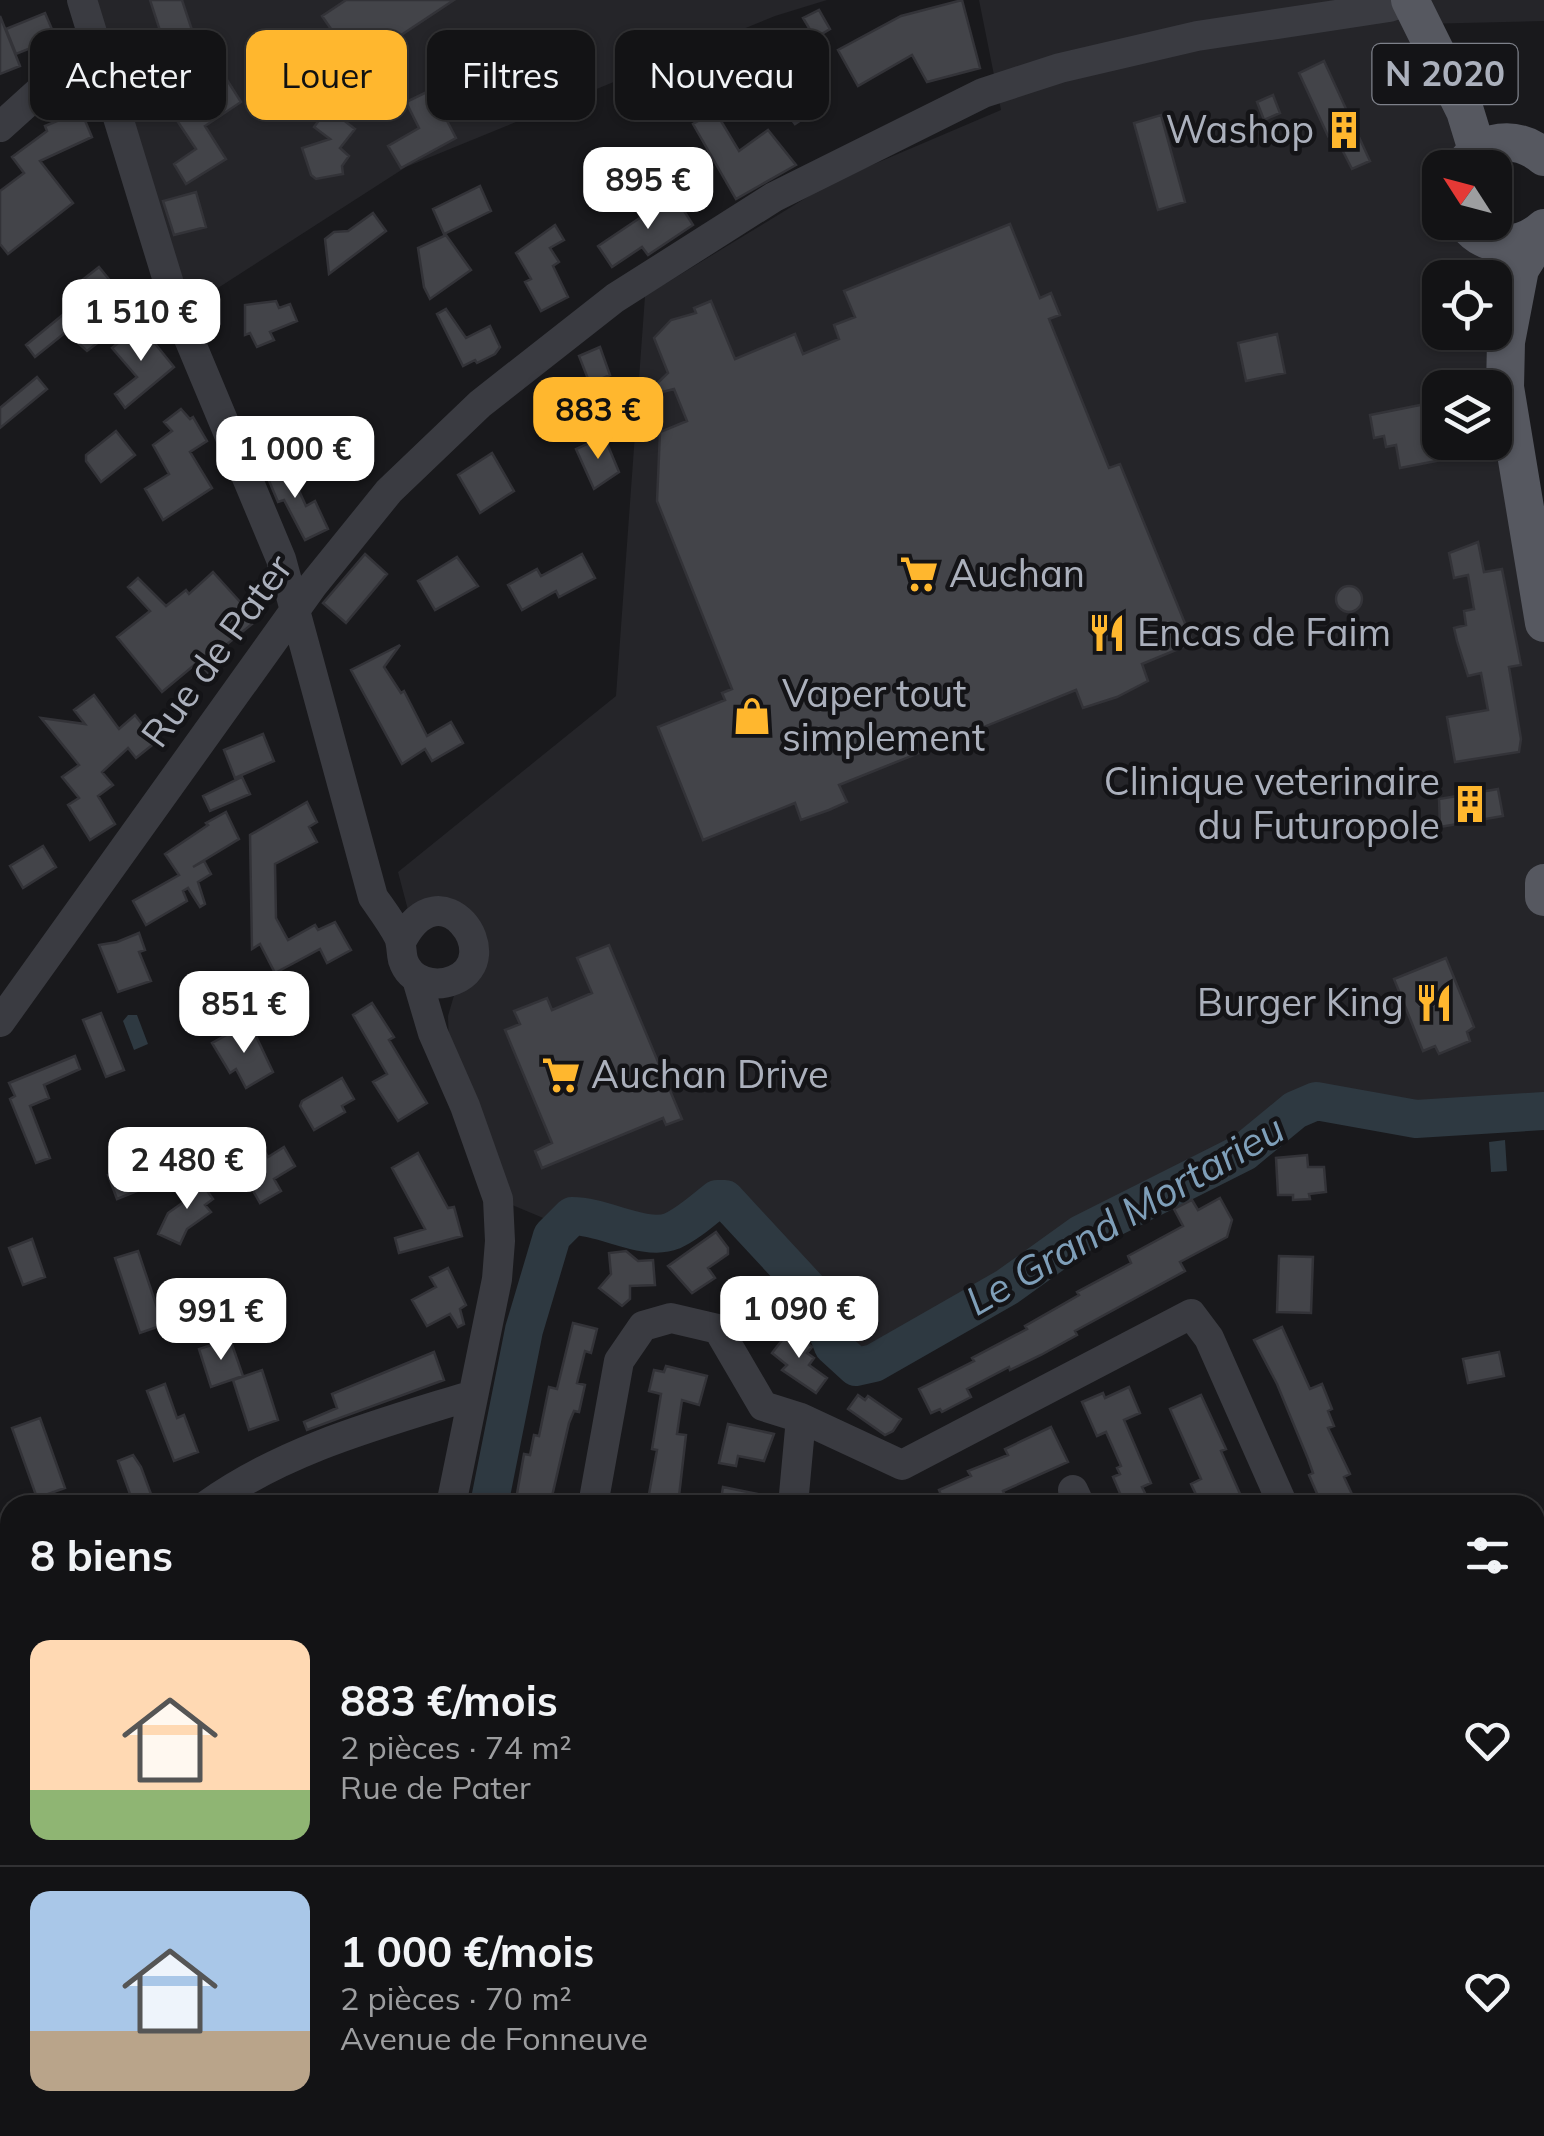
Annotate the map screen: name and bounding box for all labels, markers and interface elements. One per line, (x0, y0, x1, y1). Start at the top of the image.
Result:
chip: Acheter (30, 30, 226, 120)
chip: Louer (246, 30, 407, 120)
chip: Filtres (427, 30, 595, 120)
chip: Nouveau (615, 30, 829, 120)
road number: N 2020 (1372, 44, 1518, 104)
place label: Washop (1166, 105, 1314, 153)
building icon: Washop (1323, 109, 1365, 151)
pin: 895 € (578, 147, 718, 232)
north arrow (1422, 150, 1512, 240)
map controls (1422, 150, 1512, 460)
text: 895 € (605, 159, 691, 199)
button: locate (1422, 260, 1512, 350)
pin: 1 510 € (49, 279, 233, 364)
text: 1 510 € (84, 291, 198, 331)
button: layers (1422, 370, 1512, 460)
pin: 883 € (528, 377, 668, 462)
text: 883 € (555, 389, 641, 429)
pin: 1 000 € (203, 416, 387, 501)
text: 1 000 € (238, 428, 352, 468)
street label: Rue de Pater (130, 545, 302, 756)
place label: Auchan (949, 549, 1085, 597)
supermarket icon: Auchan (898, 553, 940, 595)
place label: Encas de Faim (1137, 608, 1391, 656)
restaurant icon: Encas de Faim (1086, 612, 1128, 654)
place label: Vaper tout simplement (782, 669, 985, 761)
shop icon: Vaper tout simplement (731, 695, 773, 737)
place label: Clinique veterinaire du Futuropole (1104, 757, 1440, 849)
building icon: Clinique veterinaire du Futuropole (1449, 783, 1491, 825)
pin: 851 € (174, 971, 314, 1056)
place label: Burger King (1197, 978, 1404, 1026)
restaurant icon: Burger King (1413, 982, 1455, 1024)
text: 851 € (201, 983, 287, 1023)
place label: Auchan Drive (591, 1050, 829, 1098)
supermarket icon: Auchan Drive (540, 1054, 582, 1096)
water label: Le Grand Mortarieu (957, 1103, 1292, 1325)
pin: 2 480 € (95, 1127, 279, 1212)
text: 2 480 € (130, 1139, 244, 1179)
pin: 1 090 € (707, 1276, 891, 1361)
pin: 991 € (151, 1278, 291, 1363)
text: 1 090 € (742, 1288, 856, 1328)
text: 991 € (178, 1290, 264, 1330)
icon: filters (1460, 1528, 1515, 1583)
text: 8 biens (30, 1529, 173, 1582)
text: 883 €/mois (340, 1674, 558, 1727)
icon: home (110, 1680, 230, 1800)
icon: heart (1460, 1713, 1515, 1768)
text: 2 pièces · 74 m² (340, 1727, 572, 1767)
text: Rue de Pater (340, 1767, 531, 1807)
text: 1 000 €/mois (340, 1925, 594, 1978)
icon: home (110, 1931, 230, 2051)
icon: heart (1460, 1964, 1515, 2019)
text: 2 pièces · 70 m² (340, 1978, 572, 2018)
text: Avenue de Fonneuve (340, 2018, 648, 2058)

